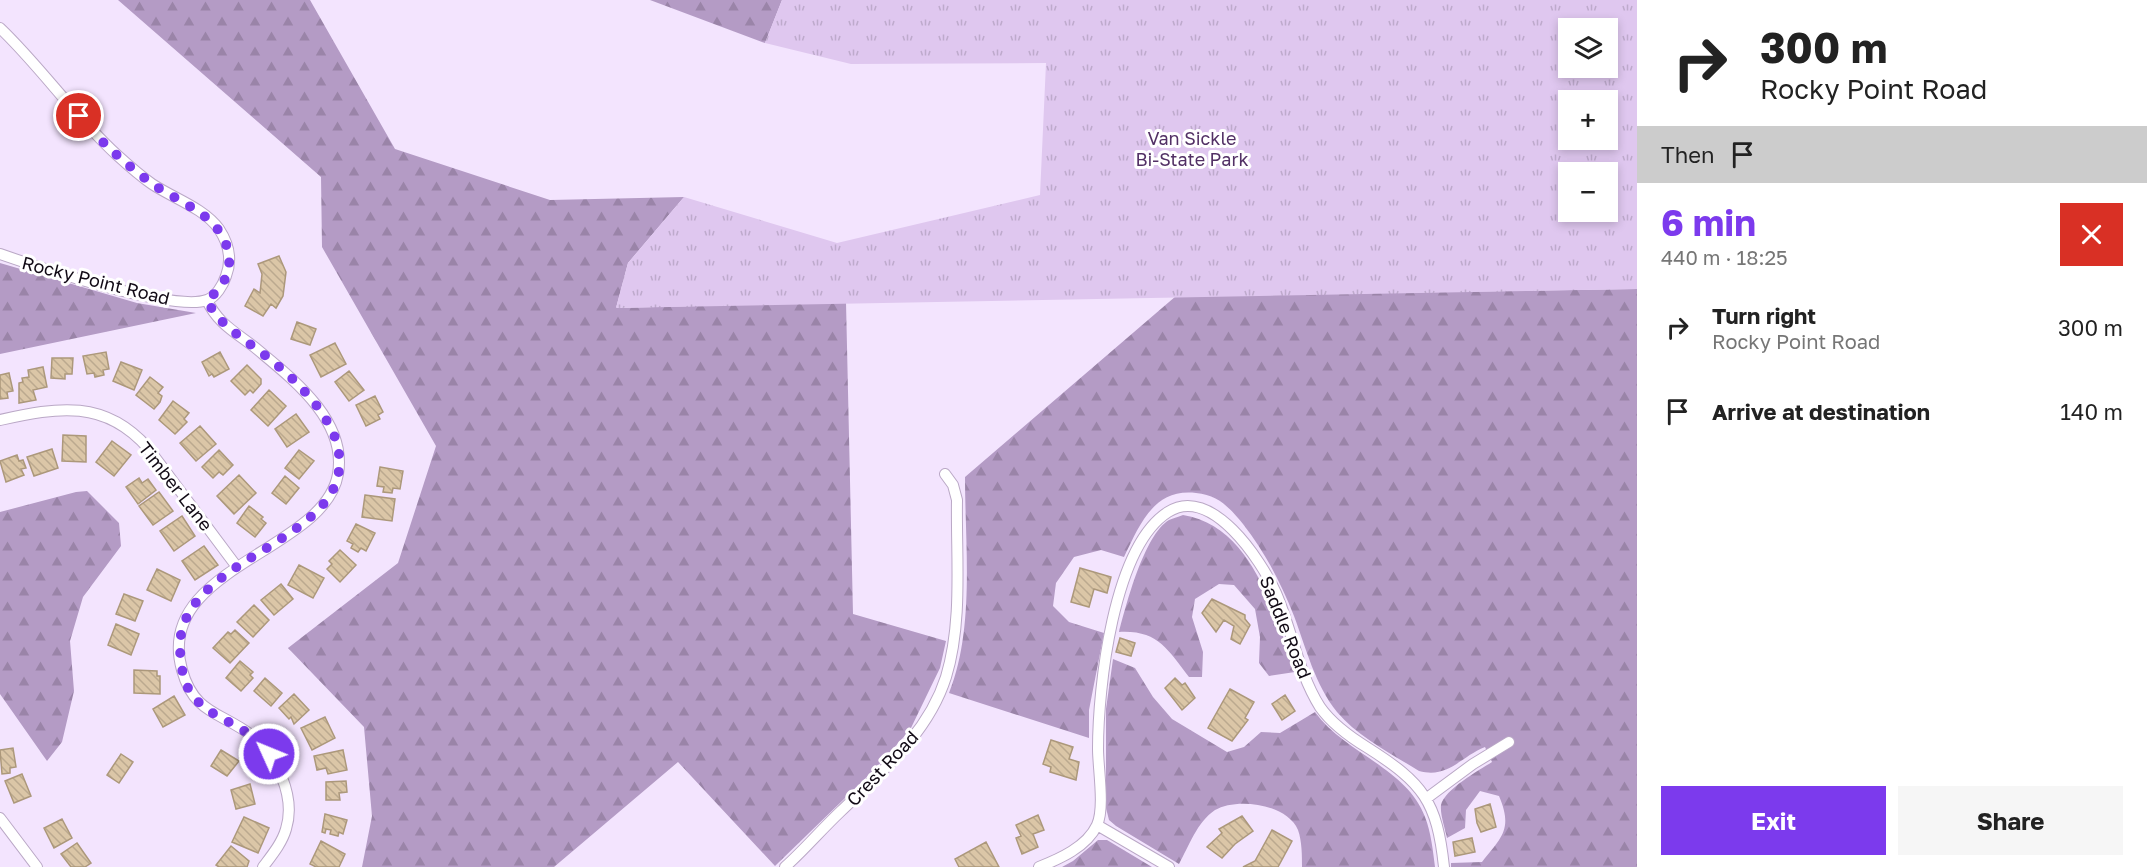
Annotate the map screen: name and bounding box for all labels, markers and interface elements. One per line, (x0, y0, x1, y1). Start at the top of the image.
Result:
map controls (1558, 18, 1618, 222)
button: layers (1558, 18, 1618, 78)
text: 300 m (1760, 22, 1887, 72)
icon: right (1661, 24, 1739, 102)
text: Rocky Point Road (1760, 73, 1987, 105)
pin (53, 90, 104, 141)
button: + (1558, 90, 1618, 150)
icon: arrive (62, 99, 95, 132)
park label: Van Sickle Bi-State Park (1135, 127, 1249, 170)
icon: arrive (1726, 138, 1759, 171)
text: Then (1661, 141, 1714, 168)
button: − (1558, 162, 1618, 222)
text: 6 min (1661, 201, 1756, 244)
button: close (2060, 203, 2123, 266)
text: 440 m · 18:25 (1661, 245, 1788, 269)
street label: Rocky Point Road (20, 251, 172, 309)
text: Turn right (1712, 302, 1816, 329)
icon: right (1661, 311, 1694, 344)
text: 300 m (2058, 314, 2123, 341)
text: Rocky Point Road (1712, 329, 1880, 353)
icon: arrive (1661, 395, 1694, 428)
text: Arrive at destination (1712, 398, 1930, 425)
text: 140 m (2060, 398, 2123, 425)
street label: Timber Lane (134, 437, 218, 535)
street label: Saddle Road (1255, 573, 1317, 681)
position arrow (237, 722, 301, 786)
street label: Crest Road (842, 726, 922, 810)
button: Exit (1661, 786, 1886, 855)
button: Share (1898, 786, 2123, 855)

